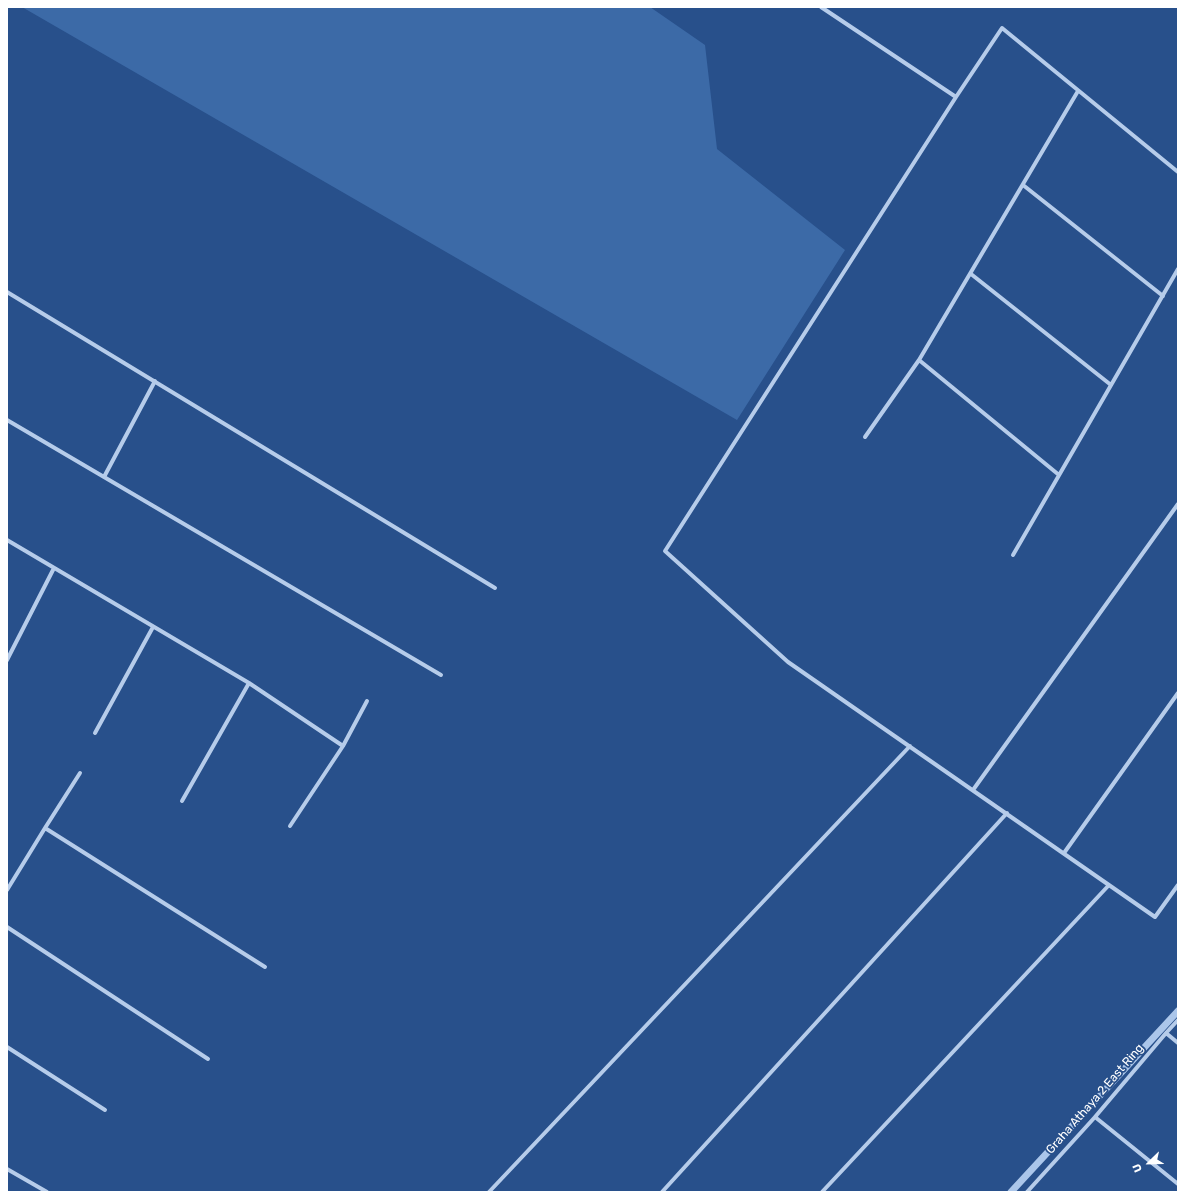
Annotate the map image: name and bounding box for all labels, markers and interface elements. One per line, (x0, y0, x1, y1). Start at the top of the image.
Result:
street label: Graha Athaya 2 East Ring (1043, 1041, 1147, 1157)
north arrow (1129, 1143, 1169, 1183)
text: U (1130, 1162, 1145, 1174)

